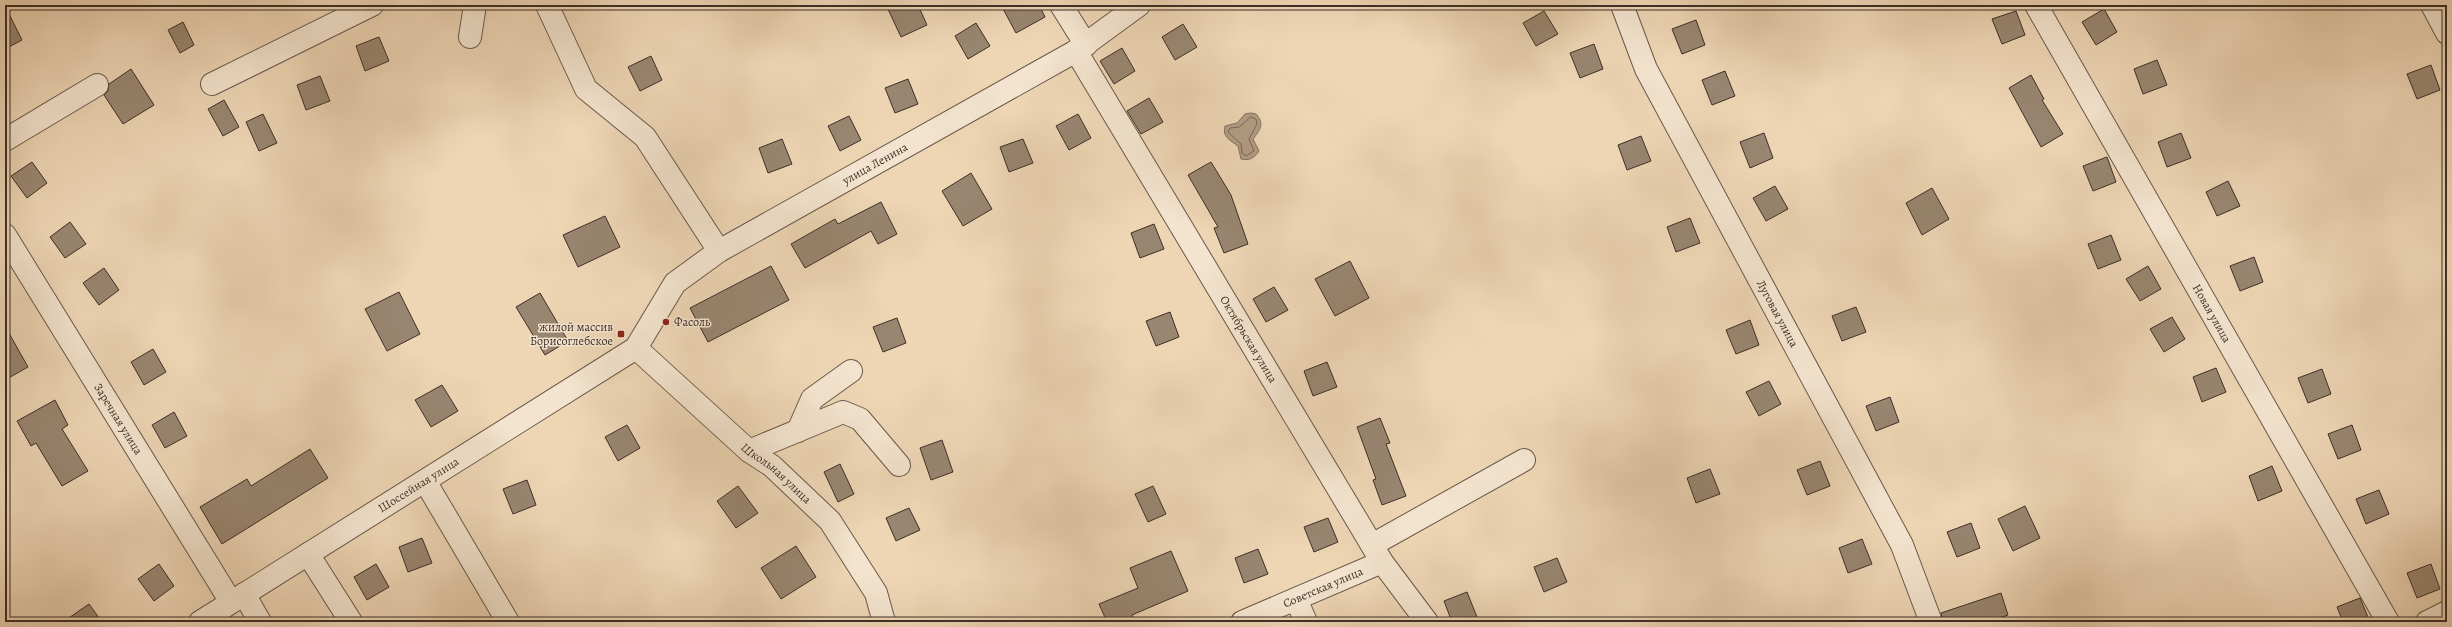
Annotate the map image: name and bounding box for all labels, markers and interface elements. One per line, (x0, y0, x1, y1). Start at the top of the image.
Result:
street label: улица Ленина (839, 139, 911, 189)
street label: Луговая улица (1753, 277, 1802, 350)
street label: Новая улица (2189, 281, 2235, 346)
street label: Октябрьская улица (1216, 293, 1281, 386)
place label: Фасоль (674, 314, 711, 330)
marker: Фасоль (661, 317, 671, 327)
place label: жилой массив Борисоглебское (530, 319, 613, 349)
marker: жилой массив Борисоглебское (616, 329, 626, 339)
street label: Заречная улица (90, 380, 147, 458)
street label: Школьная улица (737, 439, 815, 507)
street label: Шоссейная улица (375, 453, 462, 516)
street label: Советская улица (1280, 563, 1366, 612)

